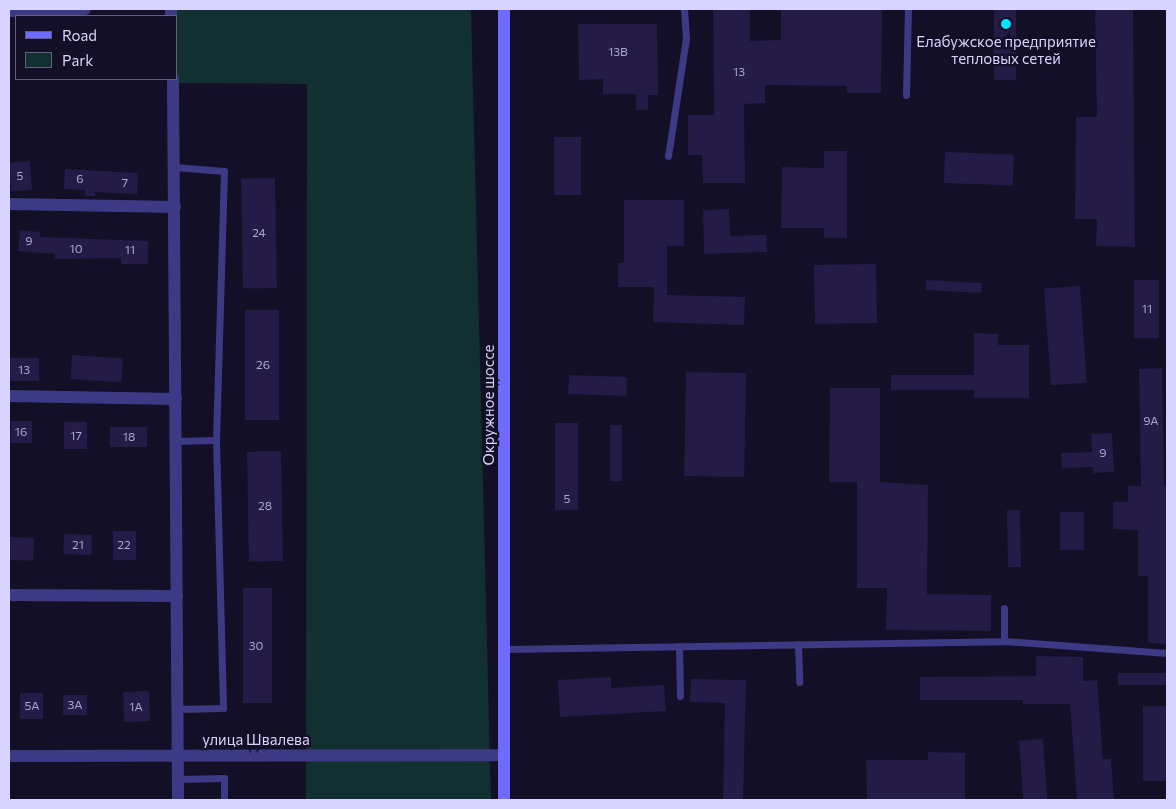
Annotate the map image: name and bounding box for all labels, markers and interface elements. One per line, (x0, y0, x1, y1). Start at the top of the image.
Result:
legend (15, 15, 178, 80)
marker: Елабужское предприятие тепловых сетей (1000, 18, 1012, 30)
text: Road (62, 26, 97, 44)
place label: Елабужское предприятие тепловых сетей (916, 32, 1096, 67)
house number: 13В (608, 45, 628, 59)
text: Park (62, 51, 93, 69)
house number: 13 (733, 65, 745, 79)
house number: 5 (17, 169, 23, 183)
house number: 6 (76, 172, 84, 186)
house number: 7 (122, 176, 128, 190)
house number: 24 (252, 226, 266, 240)
house number: 9 (25, 234, 33, 248)
house number: 10 (70, 242, 82, 256)
house number: 11 (125, 243, 135, 257)
house number: 11 (1142, 302, 1152, 316)
street label: Окружное шоссе (480, 345, 498, 465)
house number: 26 (256, 358, 270, 372)
house number: 13 (18, 363, 30, 377)
house number: 9А (1143, 414, 1159, 428)
house number: 16 (15, 425, 27, 439)
house number: 17 (70, 429, 82, 443)
house number: 18 (123, 430, 135, 444)
house number: 9 (1099, 446, 1107, 460)
house number: 5 (564, 492, 570, 506)
house number: 28 (258, 499, 272, 513)
house number: 21 (72, 538, 84, 552)
house number: 22 (117, 538, 131, 552)
house number: 30 (249, 639, 263, 653)
house number: 3А (68, 698, 82, 712)
house number: 5А (25, 699, 39, 713)
house number: 1А (129, 700, 143, 714)
street label: улица Швалева (202, 731, 310, 749)

